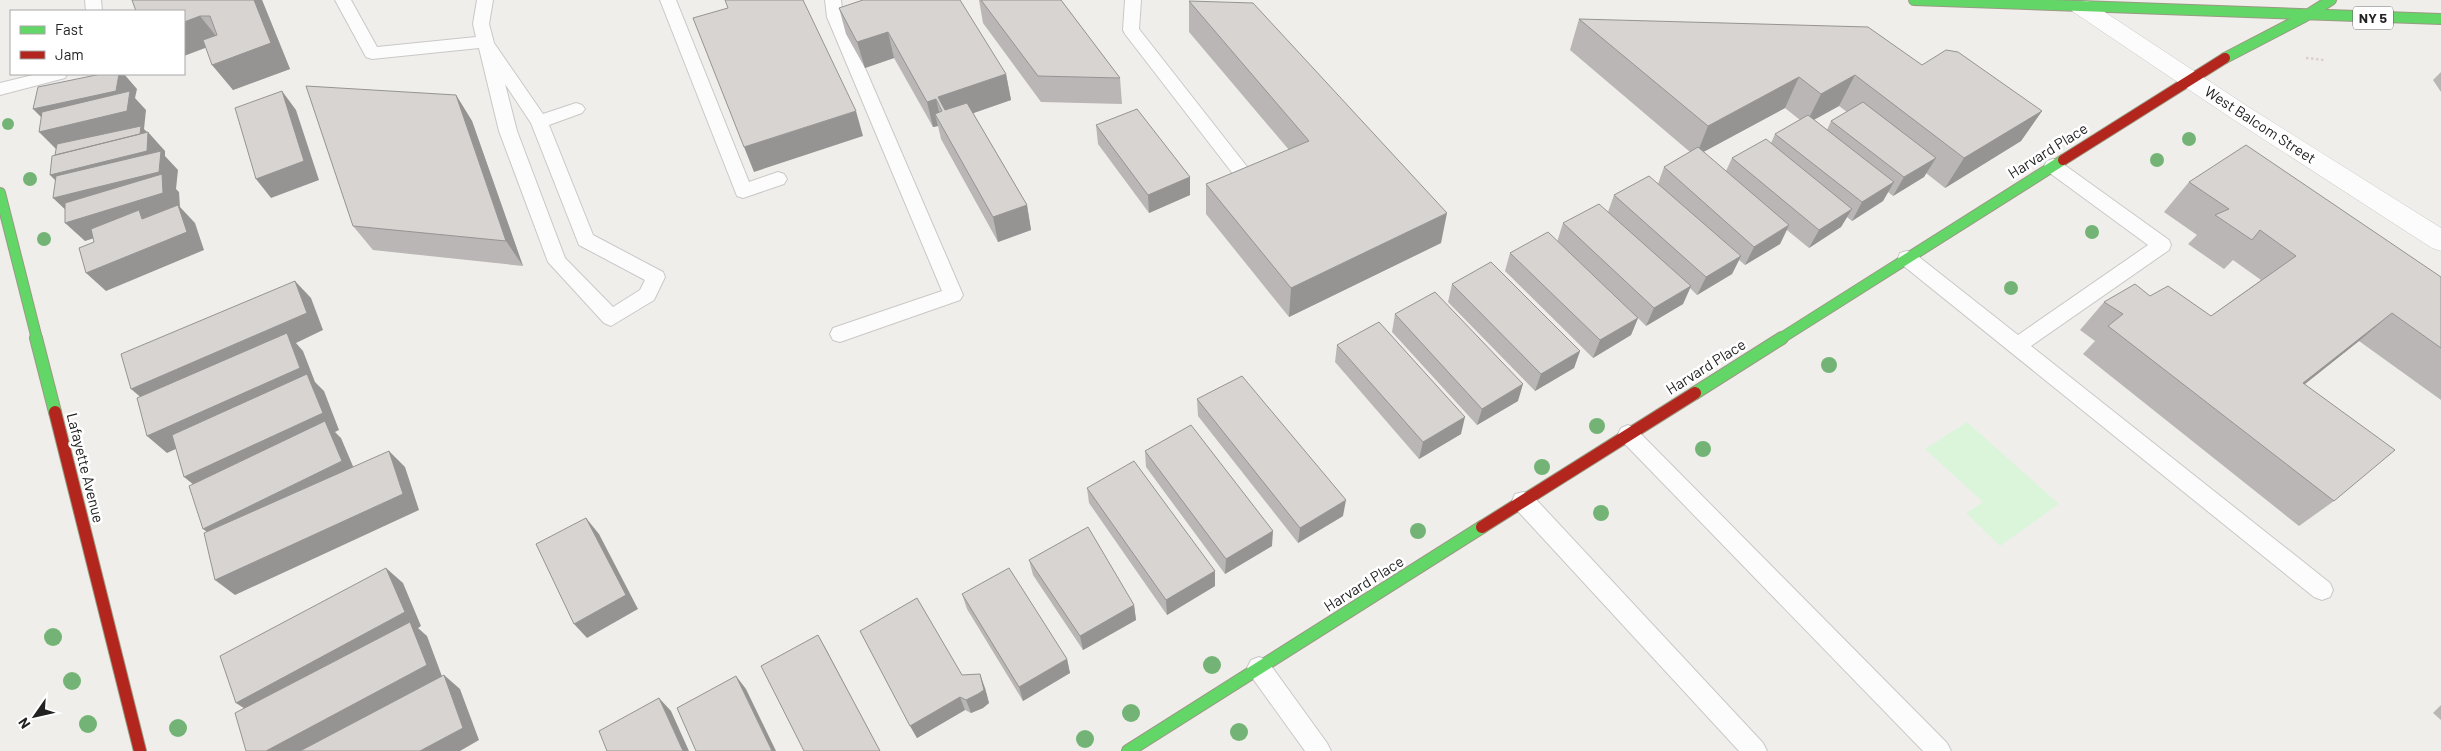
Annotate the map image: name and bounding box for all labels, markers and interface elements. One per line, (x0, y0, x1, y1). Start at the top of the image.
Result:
road number: NY 5 (2353, 7, 2393, 30)
legend (10, 10, 185, 75)
text: Fast (55, 20, 83, 38)
text: Jam (55, 45, 84, 63)
street label: West Balcom Street (2202, 82, 2319, 167)
street label: Harvard Place (2004, 119, 2091, 182)
street label: Harvard Place (1662, 335, 1749, 398)
street label: Lafayette Avenue (64, 411, 108, 525)
street label: Harvard Place (1320, 552, 1407, 615)
north arrow (10, 691, 60, 741)
text: N (14, 715, 33, 732)

